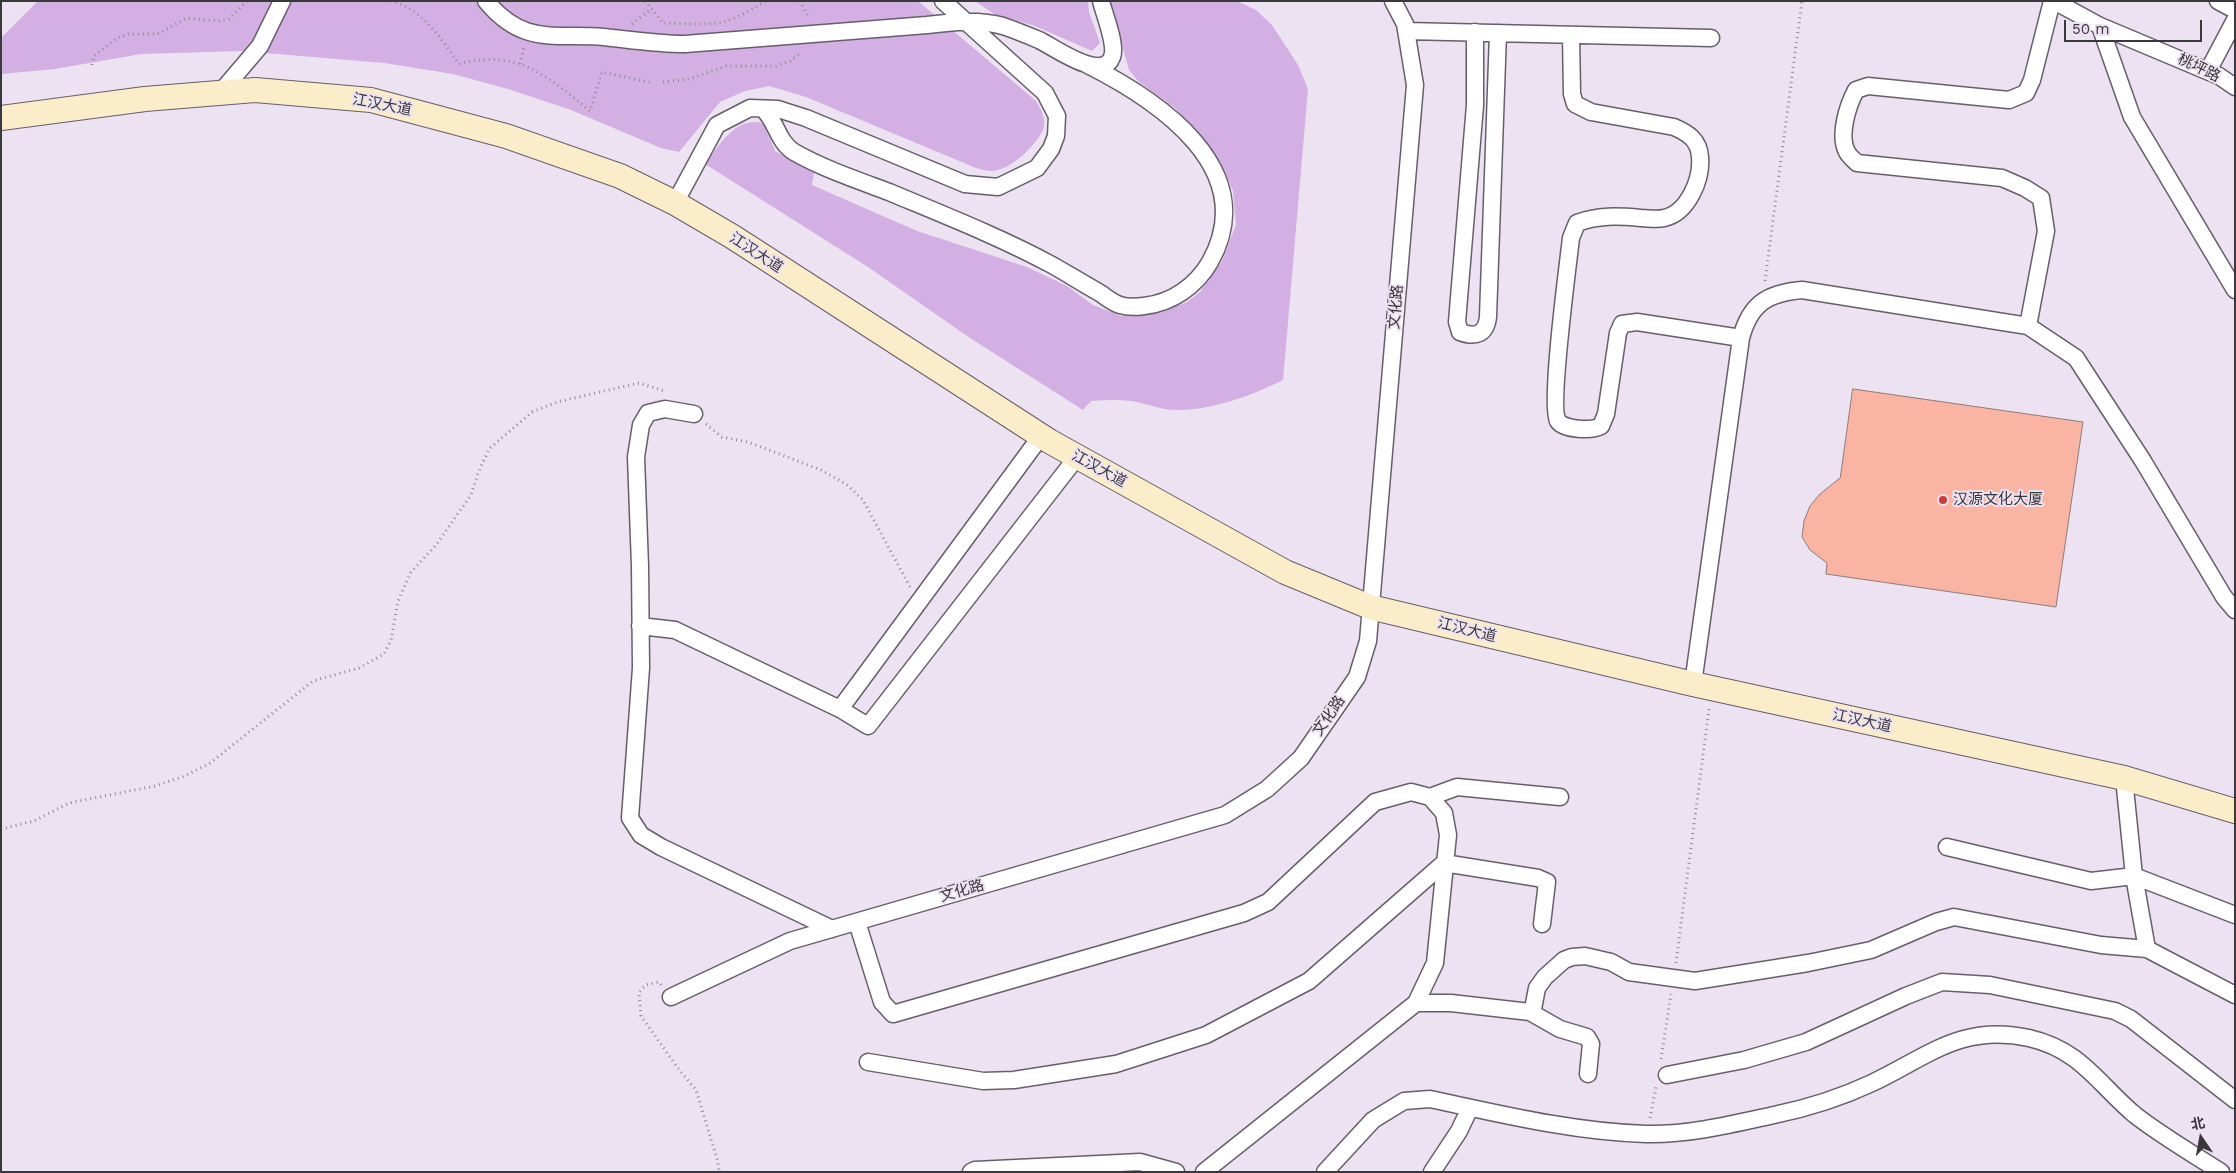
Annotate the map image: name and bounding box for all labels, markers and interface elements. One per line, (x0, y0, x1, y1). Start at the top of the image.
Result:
scale bar (2066, 10, 2204, 42)
text: 50 m (2072, 20, 2109, 38)
street label: 桃坪路 (2175, 50, 2223, 86)
street label: 江汉大道 (351, 90, 413, 120)
street label: 江汉大道 (726, 229, 786, 277)
street label: 文化路 (1385, 284, 1407, 330)
street label: 江汉大道 (1068, 447, 1130, 491)
place label: 汉源文化大厦 (1953, 491, 2043, 509)
marker: 汉源文化大厦 (1937, 494, 1949, 506)
street label: 江汉大道 (1436, 614, 1498, 646)
street label: 文化路 (1309, 692, 1349, 740)
street label: 江汉大道 (1831, 706, 1893, 736)
street label: 文化路 (938, 876, 986, 906)
north arrow (2176, 1113, 2226, 1163)
text: 北 (2189, 1114, 2206, 1133)

